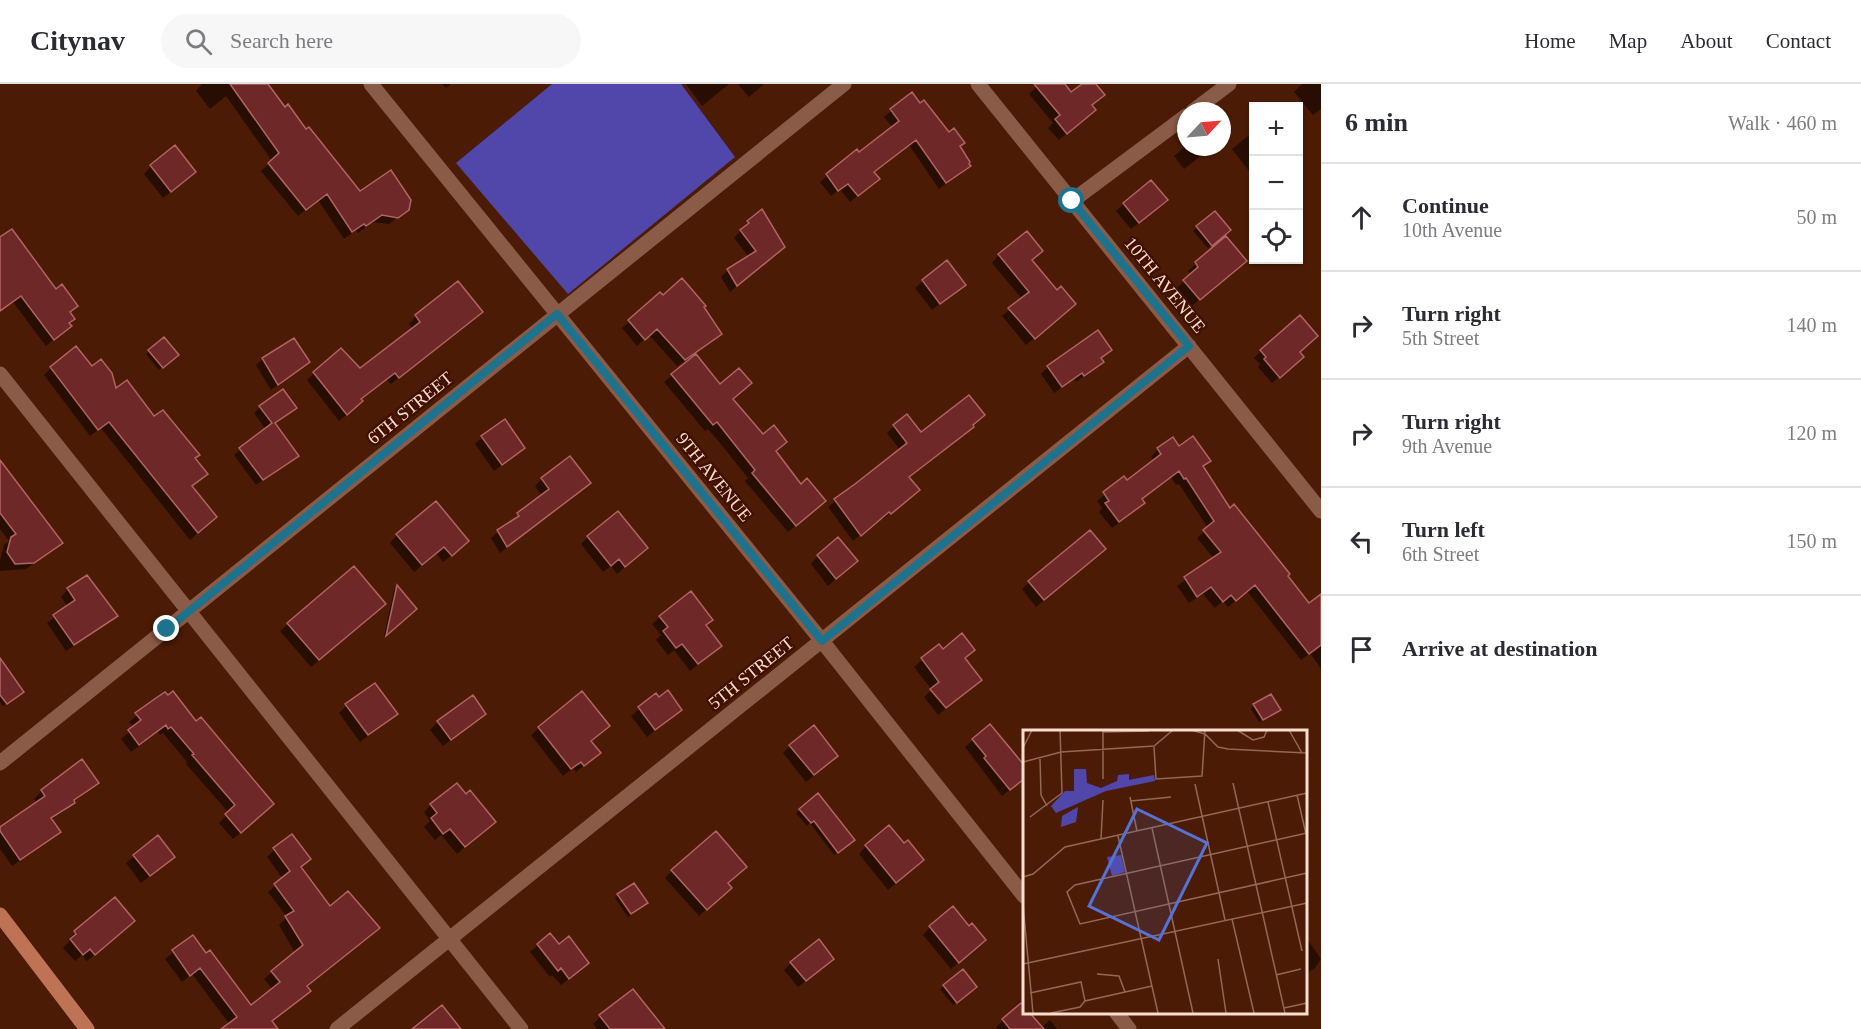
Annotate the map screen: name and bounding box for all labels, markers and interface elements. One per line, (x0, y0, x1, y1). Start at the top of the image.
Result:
search box (161, 14, 581, 68)
text: Citynav (30, 25, 125, 56)
icon: search (182, 25, 215, 58)
text: Search here (230, 28, 333, 53)
text: Home (1524, 29, 1576, 53)
text: Map (1609, 29, 1647, 53)
text: About (1680, 29, 1733, 53)
text: Contact (1766, 29, 1831, 53)
north arrow (1177, 102, 1231, 156)
map controls (1249, 102, 1303, 264)
button: + (1249, 102, 1303, 156)
text: 6 min (1345, 108, 1408, 137)
text: Walk · 460 m (1728, 112, 1837, 134)
button: − (1249, 156, 1303, 210)
route start (1058, 187, 1084, 213)
text: Continue (1402, 193, 1489, 218)
icon: ahead (1345, 201, 1378, 234)
text: 50 m (1796, 206, 1837, 228)
button: locate (1249, 210, 1303, 264)
text: 10th Avenue (1402, 219, 1502, 241)
street label: 10TH AVENUE (1120, 233, 1210, 337)
text: Turn right (1402, 301, 1501, 326)
icon: right (1345, 309, 1378, 342)
text: 140 m (1786, 314, 1837, 336)
text: 5th Street (1402, 327, 1479, 349)
street label: 6TH STREET (363, 368, 457, 448)
text: Turn right (1402, 409, 1501, 434)
icon: right (1345, 417, 1378, 450)
text: 120 m (1786, 422, 1837, 444)
street label: 9TH AVENUE (672, 429, 756, 525)
text: 9th Avenue (1402, 435, 1492, 457)
text: Turn left (1402, 517, 1485, 542)
icon: left (1345, 525, 1378, 558)
text: 150 m (1786, 530, 1837, 552)
text: 6th Street (1402, 543, 1479, 565)
route end (153, 615, 179, 641)
street label: 5TH STREET (704, 633, 798, 713)
icon: arrive (1345, 633, 1378, 666)
text: Arrive at destination (1402, 636, 1598, 661)
inset map (1023, 730, 1306, 1014)

